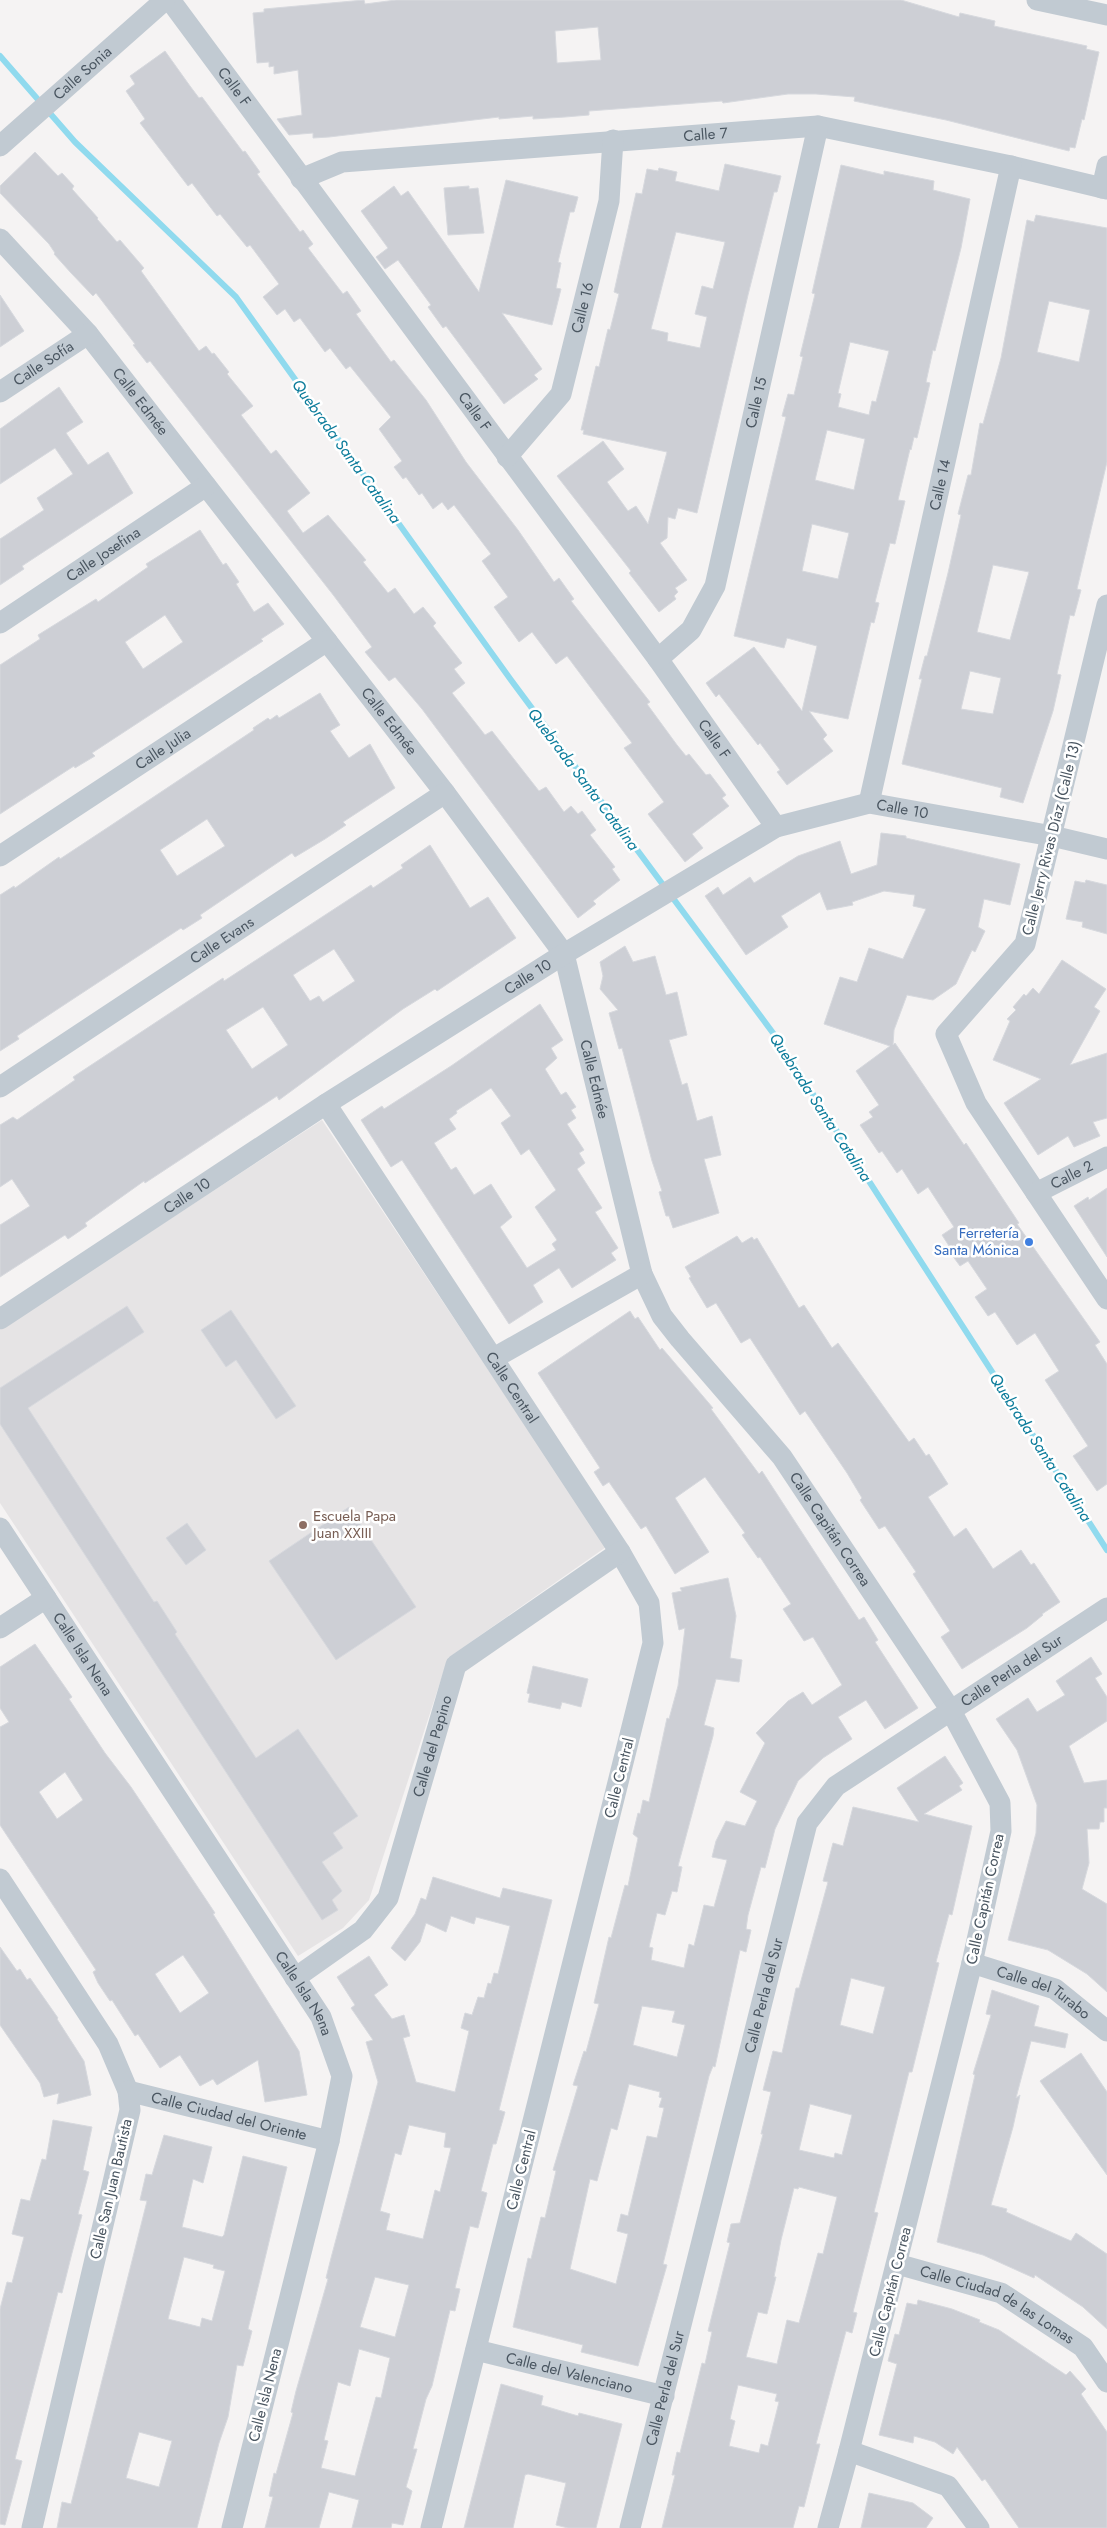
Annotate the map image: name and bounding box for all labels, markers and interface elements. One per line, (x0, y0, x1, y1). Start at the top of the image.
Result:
street label: Calle Sonia (48, 41, 117, 105)
street label: Calle F (212, 62, 256, 111)
street label: Calle 7 (683, 122, 729, 147)
street label: Calle 16 (566, 280, 599, 336)
street label: Calle Sofía (9, 335, 78, 391)
street label: Calle Edmée (107, 363, 174, 440)
water label: Quebrada Santa Catalina (286, 374, 407, 528)
street label: Calle 15 (740, 375, 772, 430)
street label: Calle F (453, 387, 497, 436)
street label: Calle 14 (924, 457, 956, 513)
street label: Calle Josefina (62, 521, 145, 587)
street label: Calle Edmée (356, 683, 423, 760)
water label: Quebrada Santa Catalina (522, 703, 645, 856)
street label: Calle F (693, 715, 736, 764)
street label: Calle Julia (131, 722, 195, 775)
street label: Calle Jerry Rivas Díaz (Calle 13) (1016, 738, 1086, 938)
street label: Calle 10 (875, 794, 930, 825)
street label: Calle Evans (186, 911, 258, 970)
street label: Calle 10 (500, 954, 556, 1000)
water label: Quebrada Santa Catalina (764, 1028, 878, 1186)
street label: Calle Edmée (574, 1037, 615, 1121)
street label: Calle 2 (1047, 1155, 1097, 1195)
street label: Calle 10 (159, 1172, 215, 1219)
place label: Ferretería Santa Mónica (934, 1222, 1019, 1261)
marker: Ferretería Santa Mónica (1023, 1236, 1035, 1248)
street label: Calle Central (480, 1347, 544, 1428)
water label: Quebrada Santa Catalina (984, 1368, 1098, 1526)
street label: Calle Capitán Correa (784, 1468, 876, 1591)
place label: Escuela Papa Juan XXIII (311, 1505, 396, 1544)
marker: Escuela Papa Juan XXIII (297, 1519, 309, 1531)
street label: Calle Isla Nena (47, 1608, 118, 1700)
street label: Calle Perla del Sur (956, 1629, 1068, 1712)
street label: Calle del Pepino (407, 1693, 458, 1800)
street label: Calle Central (598, 1736, 640, 1820)
street label: Calle Capitán Correa (960, 1832, 1010, 1966)
street label: Calle Perla del Sur (739, 1935, 789, 2055)
street label: Calle Isla Nena (270, 1947, 338, 2039)
street label: Calle del Turabo (994, 1960, 1095, 2025)
street label: Calle Ciudad del Oriente (149, 2086, 309, 2146)
street label: Calle San Juan Bautista (84, 2117, 138, 2261)
street label: Calle Central (500, 2128, 542, 2212)
street label: Calle Capitán Correa (863, 2225, 917, 2359)
street label: Calle Ciudad de las Lomas (917, 2260, 1079, 2349)
street label: Calle Perla del Sur (640, 2328, 690, 2448)
street label: Calle Isla Nena (243, 2346, 287, 2444)
street label: Calle del Valenciano (503, 2347, 635, 2399)

